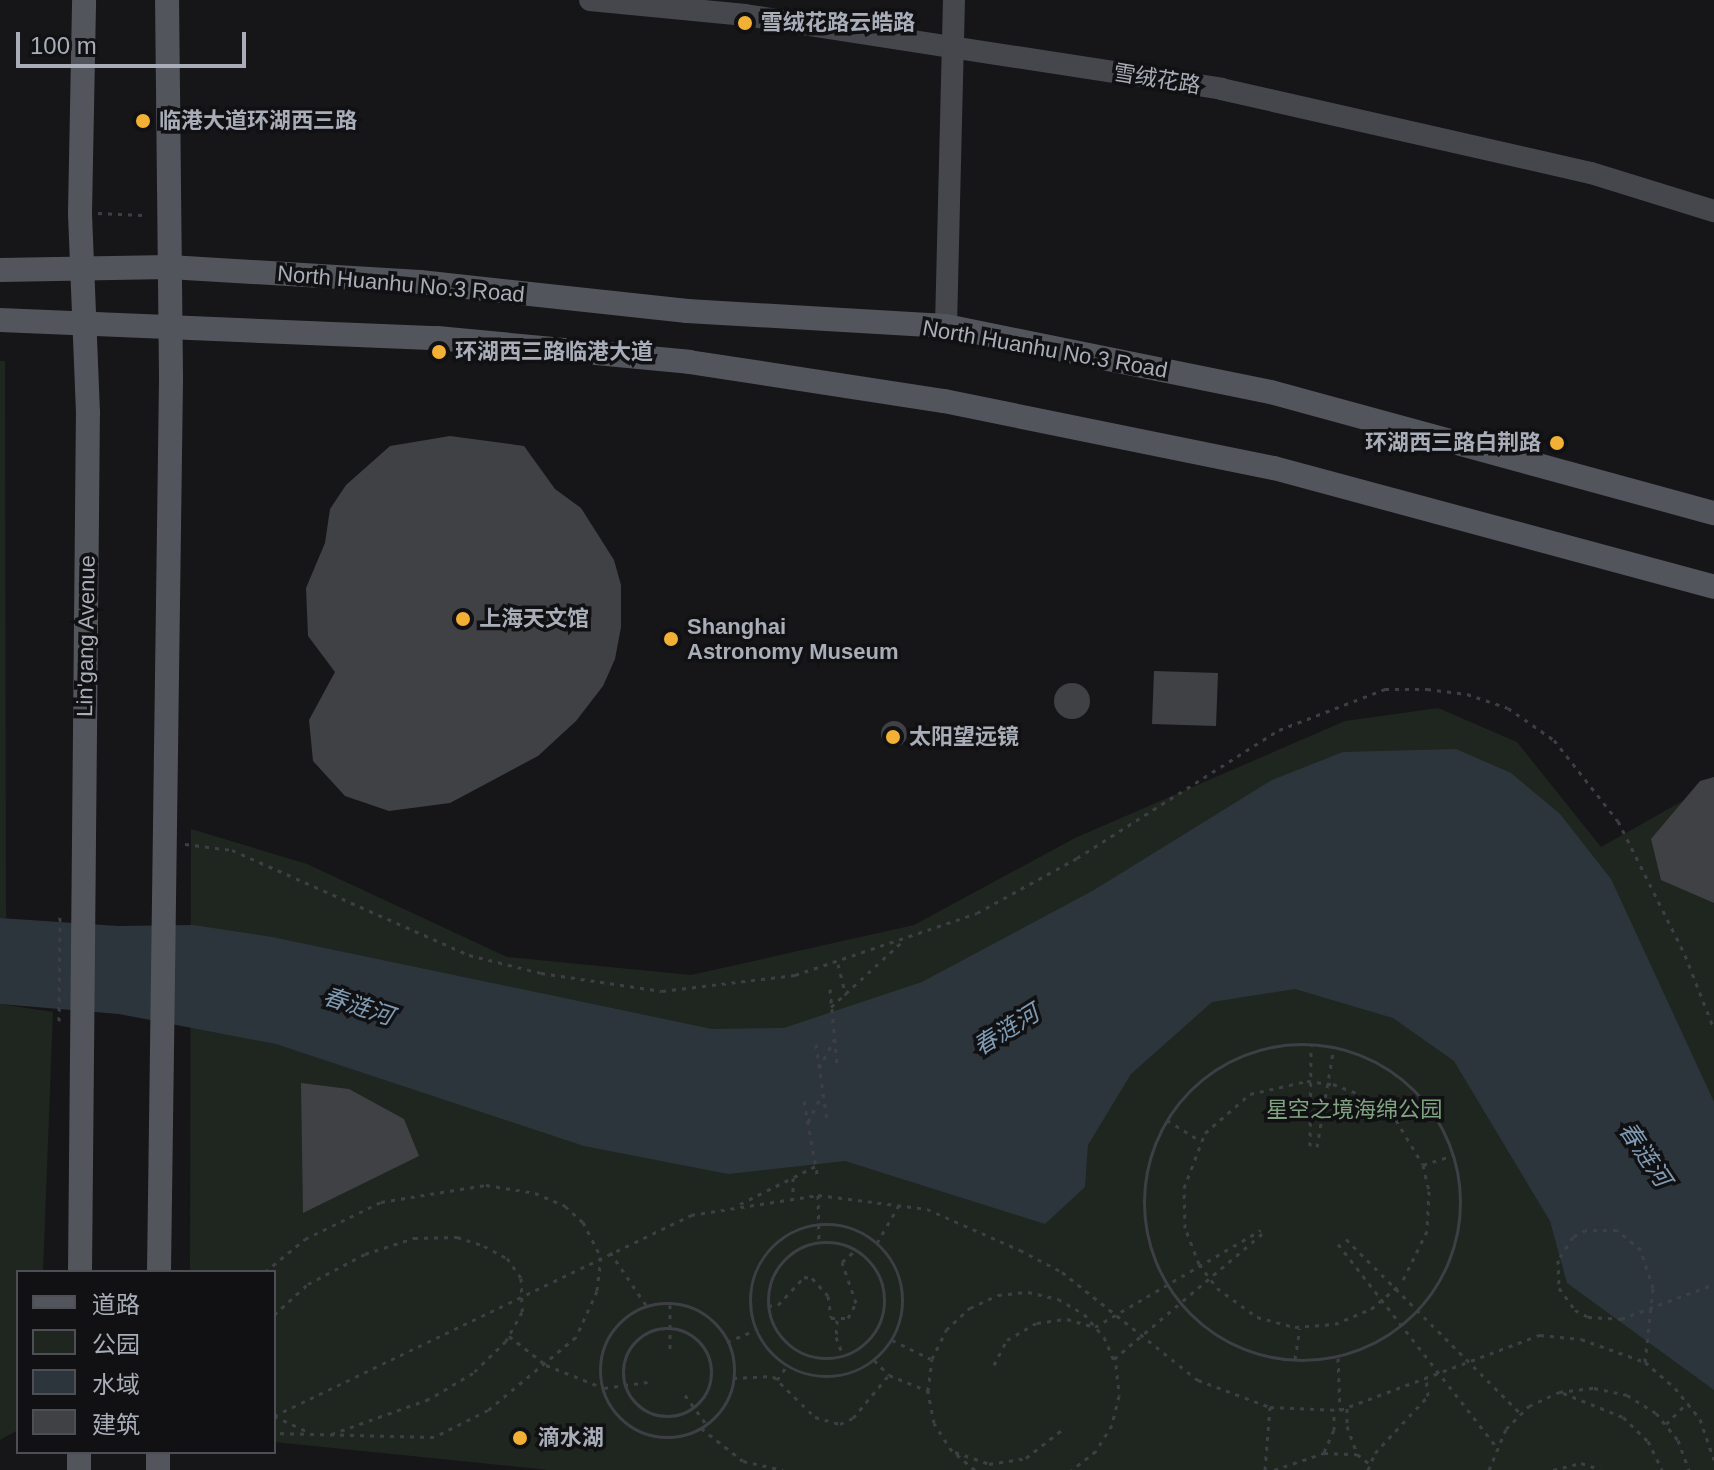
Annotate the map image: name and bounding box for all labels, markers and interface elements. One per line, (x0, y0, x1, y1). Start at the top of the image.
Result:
place label: 雪绒花路云皓路 (761, 10, 915, 36)
marker: 雪绒花路云皓路 (736, 14, 754, 32)
scale bar (20, 16, 250, 66)
text: 100 m (30, 32, 97, 59)
street label: 雪绒花路 (1111, 59, 1203, 99)
place label: 临港大道环湖西三路 (159, 108, 357, 134)
marker: 临港大道环湖西三路 (134, 112, 152, 130)
street label: North Huanhu No.3 Road (276, 260, 526, 308)
street label: North Huanhu No.3 Road (920, 314, 1170, 384)
place label: 环湖西三路临港大道 (455, 339, 653, 365)
marker: 环湖西三路临港大道 (430, 343, 448, 361)
place label: 环湖西三路白荆路 (1365, 430, 1541, 456)
marker: 环湖西三路白荆路 (1548, 434, 1566, 452)
street label: Lin'gang Avenue (71, 554, 101, 718)
place label: 上海天文馆 (479, 606, 589, 632)
marker: 上海天文馆 (454, 610, 472, 628)
place label: Shanghai Astronomy Museum (687, 613, 898, 664)
marker: Shanghai Astronomy Museum (662, 630, 680, 648)
place label: 太阳望远镜 (909, 724, 1019, 750)
marker: 太阳望远镜 (884, 728, 902, 746)
water label: 春涟河 (319, 981, 397, 1031)
water label: 春涟河 (968, 999, 1044, 1061)
park label: 星空之境海绵公园 (1266, 1097, 1442, 1123)
water label: 春涟河 (1613, 1116, 1677, 1192)
legend (16, 1270, 276, 1454)
text: 道路 (92, 1291, 140, 1318)
text: 公园 (92, 1331, 140, 1358)
text: 水域 (92, 1371, 140, 1398)
text: 建筑 (92, 1411, 140, 1438)
place label: 滴水湖 (538, 1425, 604, 1451)
marker: 滴水湖 (509, 1427, 531, 1449)

